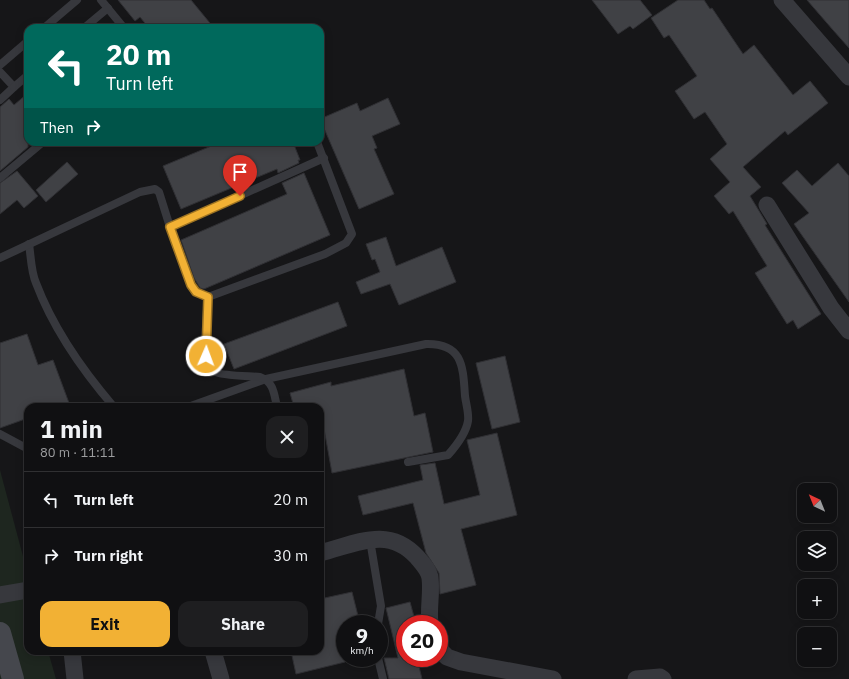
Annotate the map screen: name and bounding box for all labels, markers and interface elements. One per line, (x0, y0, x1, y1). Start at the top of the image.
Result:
text: 20 m (106, 36, 171, 73)
icon: left (40, 40, 92, 92)
text: Turn left (106, 72, 174, 95)
icon: right (82, 116, 104, 138)
text: Then (40, 118, 74, 137)
pin (223, 155, 257, 196)
icon: arrive (229, 161, 251, 183)
position arrow (185, 335, 227, 377)
text: 1 min (40, 413, 103, 445)
button: close (266, 416, 308, 458)
text: 80 m · 11:11 (40, 444, 115, 461)
north arrow (797, 483, 837, 523)
map controls (797, 483, 837, 667)
icon: left (40, 489, 62, 511)
text: Turn left (74, 490, 134, 509)
text: 20 m (273, 490, 308, 509)
button: layers (797, 531, 837, 571)
icon: right (40, 545, 62, 567)
text: Turn right (74, 546, 143, 565)
text: 30 m (273, 546, 308, 565)
button: + (797, 579, 837, 619)
button: Exit (40, 601, 170, 647)
button: Share (178, 601, 308, 647)
speed limit sign: 20 (396, 615, 448, 667)
text: 9 (356, 622, 368, 649)
button: − (797, 627, 837, 667)
text: km/h (350, 644, 374, 657)

